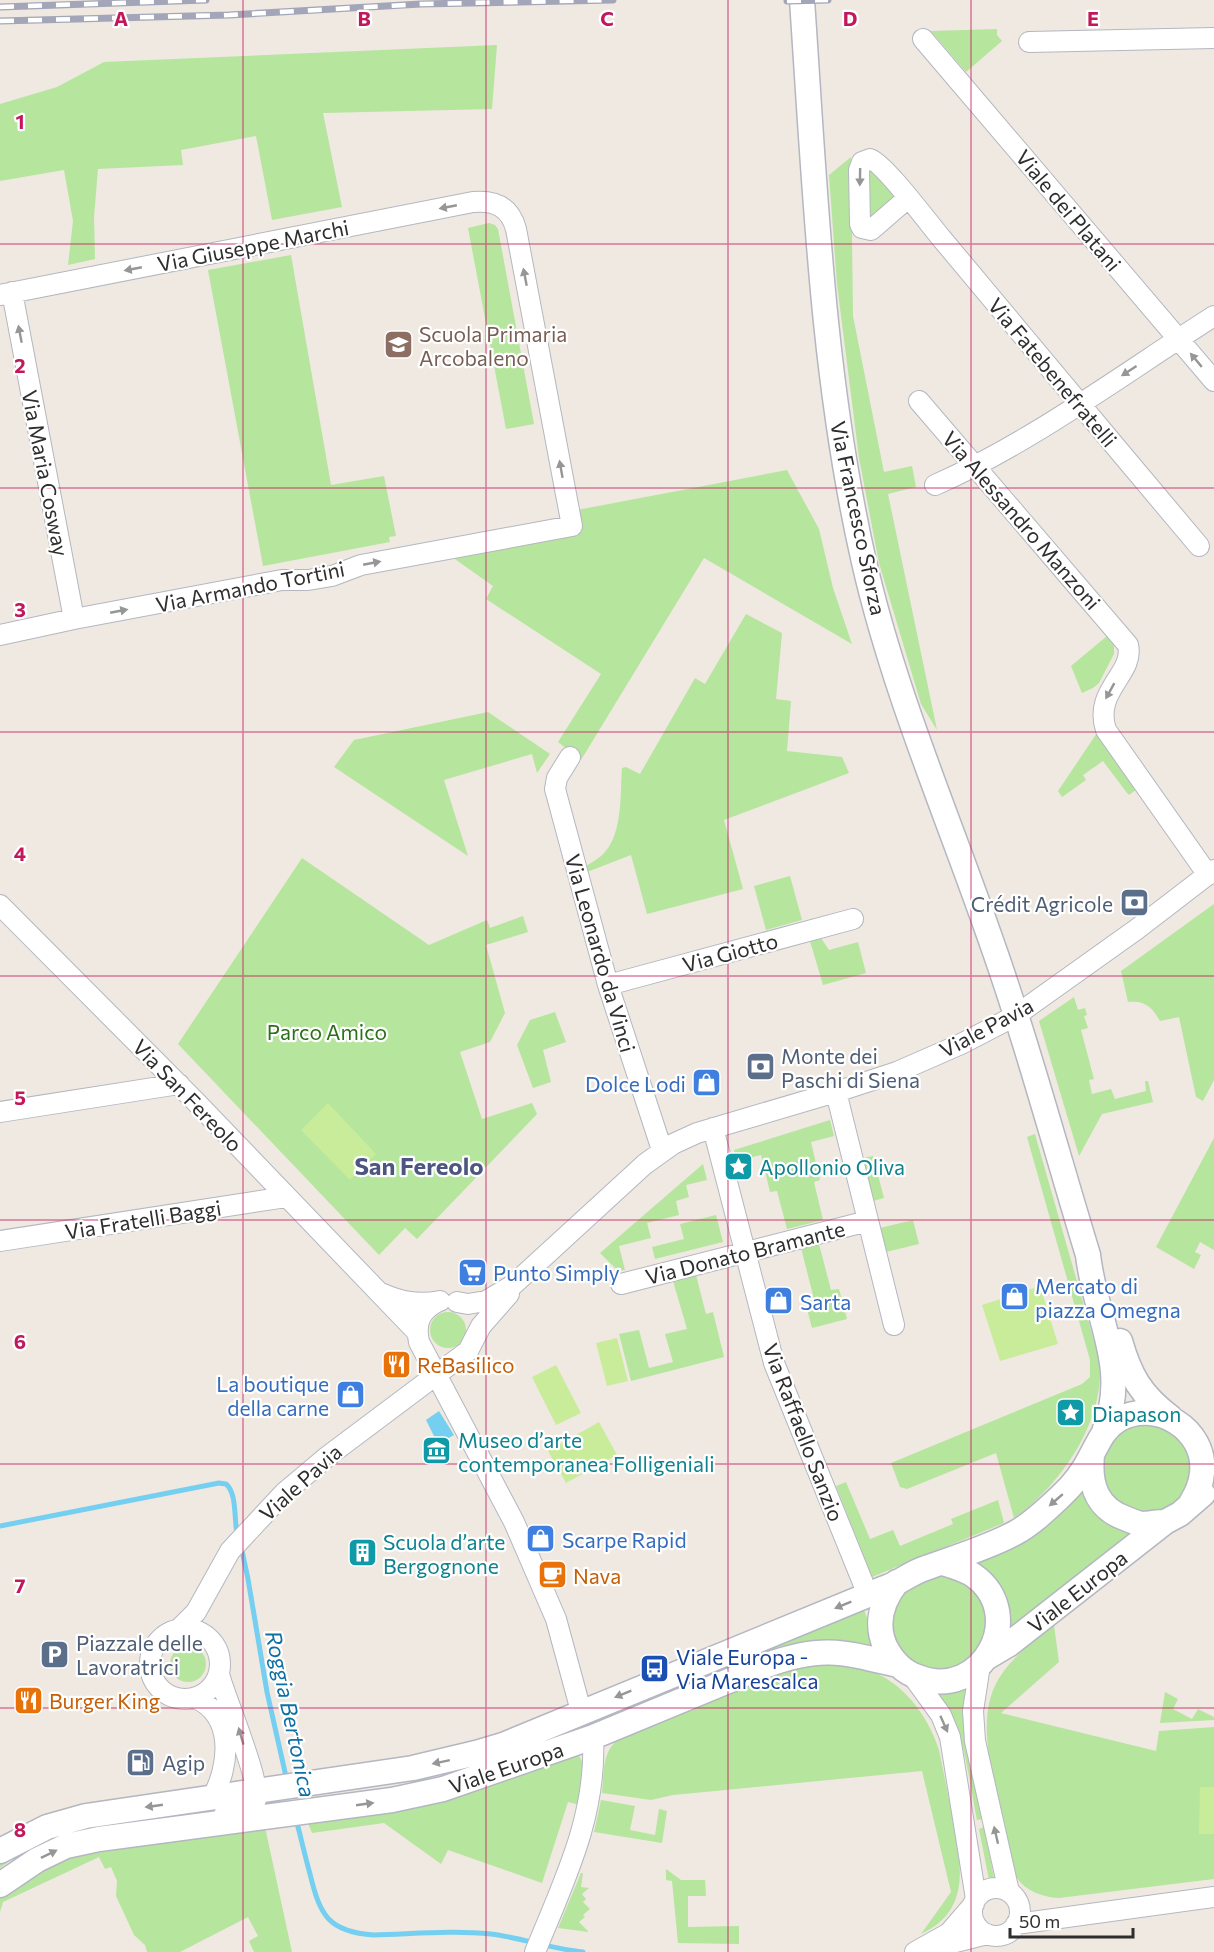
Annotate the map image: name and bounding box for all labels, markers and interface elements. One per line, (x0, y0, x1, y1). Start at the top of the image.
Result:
text: A (114, 6, 128, 30)
text: B (357, 6, 371, 30)
text: C (600, 6, 614, 30)
text: D (843, 6, 857, 30)
text: E (1087, 6, 1099, 30)
text: 1 (15, 109, 25, 133)
street label: Viale dei Platani (1011, 144, 1127, 276)
one-way arrow (855, 168, 864, 187)
one-way arrow (439, 203, 458, 212)
street label: Via Giuseppe Marchi (155, 214, 351, 276)
one-way arrow (124, 265, 143, 274)
one-way arrow (520, 267, 529, 286)
street label: Via Fatebenefratelli (983, 293, 1123, 451)
place label: Scuola Primaria Arcobaleno (419, 321, 567, 370)
one-way arrow (15, 325, 24, 344)
school or university icon: Scuola Primaria Arcobaleno (382, 329, 414, 361)
text: 2 (14, 353, 26, 377)
one-way arrow (1190, 353, 1203, 368)
one-way arrow (1121, 365, 1137, 376)
street label: Via Maria Cosway (18, 388, 74, 558)
street label: Via Francesco Sforza (826, 419, 892, 617)
street label: Via Alessandro Manzoni (938, 426, 1106, 614)
one-way arrow (556, 459, 565, 478)
street label: Via Armando Tortini (153, 555, 347, 617)
one-way arrow (362, 558, 381, 567)
text: 3 (14, 597, 26, 621)
one-way arrow (110, 606, 129, 615)
one-way arrow (1105, 683, 1115, 700)
text: 4 (14, 841, 26, 865)
street label: Via Leonardo da Vinci (561, 851, 641, 1055)
bank icon: Crédit Agricole (1118, 887, 1150, 919)
place label: Crédit Agricole (971, 891, 1113, 916)
street label: Via Giotto (680, 927, 780, 977)
street label: Viale Pavia (935, 992, 1037, 1062)
park label: Parco Amico (267, 1019, 387, 1044)
street label: Via San Fereolo (128, 1034, 248, 1156)
place label: Monte dei Paschi di Siena (781, 1043, 920, 1092)
bank icon: Monte dei Paschi di Siena (744, 1051, 776, 1083)
shop icon: Dolce Lodi (691, 1067, 723, 1099)
place label: Dolce Lodi (585, 1071, 686, 1096)
text: 5 (14, 1085, 26, 1109)
place icon: Apollonio Oliva (722, 1150, 754, 1182)
district label: San Fereolo (354, 1151, 484, 1180)
place label: Apollonio Oliva (759, 1154, 905, 1179)
street label: Via Fratelli Baggi (63, 1194, 223, 1244)
street label: Via Donato Bramante (643, 1215, 847, 1289)
supermarket icon: Punto Simply (456, 1256, 488, 1288)
place label: Punto Simply (493, 1260, 620, 1285)
place label: Mercato di piazza Omegna (1035, 1273, 1181, 1322)
shop icon: Mercato di piazza Omegna (998, 1281, 1030, 1313)
shop icon: Sarta (763, 1285, 795, 1317)
place label: Sarta (800, 1289, 851, 1314)
text: 6 (14, 1329, 26, 1353)
street label: Via Raffaello Sanzio (759, 1339, 849, 1525)
restaurant icon: ReBasilico (380, 1348, 412, 1380)
place label: ReBasilico (417, 1352, 515, 1377)
place label: La boutique della carne (216, 1371, 329, 1420)
shop icon: La boutique della carne (334, 1379, 366, 1411)
place icon: Diapason (1055, 1397, 1087, 1429)
place label: Diapason (1092, 1401, 1181, 1426)
place label: Museo d’arte contemporanea Folligeniali (458, 1427, 715, 1476)
museum icon: Museo d’arte contemporanea Folligeniali (421, 1435, 453, 1467)
street label: Viale Pavia (254, 1438, 346, 1526)
one-way arrow (1048, 1494, 1063, 1507)
shop icon: Scarpe Rapid (525, 1523, 557, 1555)
place label: Scarpe Rapid (562, 1527, 687, 1552)
place label: Scuola d’arte Bergognone (383, 1529, 505, 1578)
building icon: Scuola d’arte Bergognone (346, 1537, 378, 1569)
street label: Viale Europa (1022, 1544, 1132, 1638)
cafe icon: Nava (536, 1559, 568, 1591)
place label: Nava (573, 1563, 621, 1588)
text: 7 (15, 1573, 26, 1597)
one-way arrow (834, 1601, 852, 1610)
water label: Roggia Bertonica (260, 1628, 322, 1800)
place label: Piazzale delle Lavoratrici (76, 1630, 203, 1679)
parking icon: Piazzale delle Lavoratrici (39, 1638, 71, 1670)
place label: Viale Europa - Via Marescalca (676, 1644, 818, 1693)
bus stop icon: Viale Europa - Via Marescalca (639, 1652, 671, 1684)
restaurant icon: Burger King (12, 1684, 44, 1716)
place label: Burger King (49, 1688, 160, 1713)
one-way arrow (614, 1689, 632, 1699)
one-way arrow (939, 1715, 949, 1733)
one-way arrow (235, 1727, 245, 1745)
street label: Viale Europa (445, 1736, 567, 1798)
fuel station icon: Agip (125, 1746, 157, 1778)
place label: Agip (162, 1750, 205, 1775)
one-way arrow (431, 1758, 450, 1767)
one-way arrow (356, 1799, 375, 1808)
one-way arrow (145, 1802, 164, 1811)
text: 8 (14, 1817, 26, 1841)
one-way arrow (990, 1826, 1000, 1845)
one-way arrow (41, 1849, 58, 1858)
scale bar (1010, 1901, 1133, 1939)
text: 50 m (1019, 1910, 1060, 1932)

